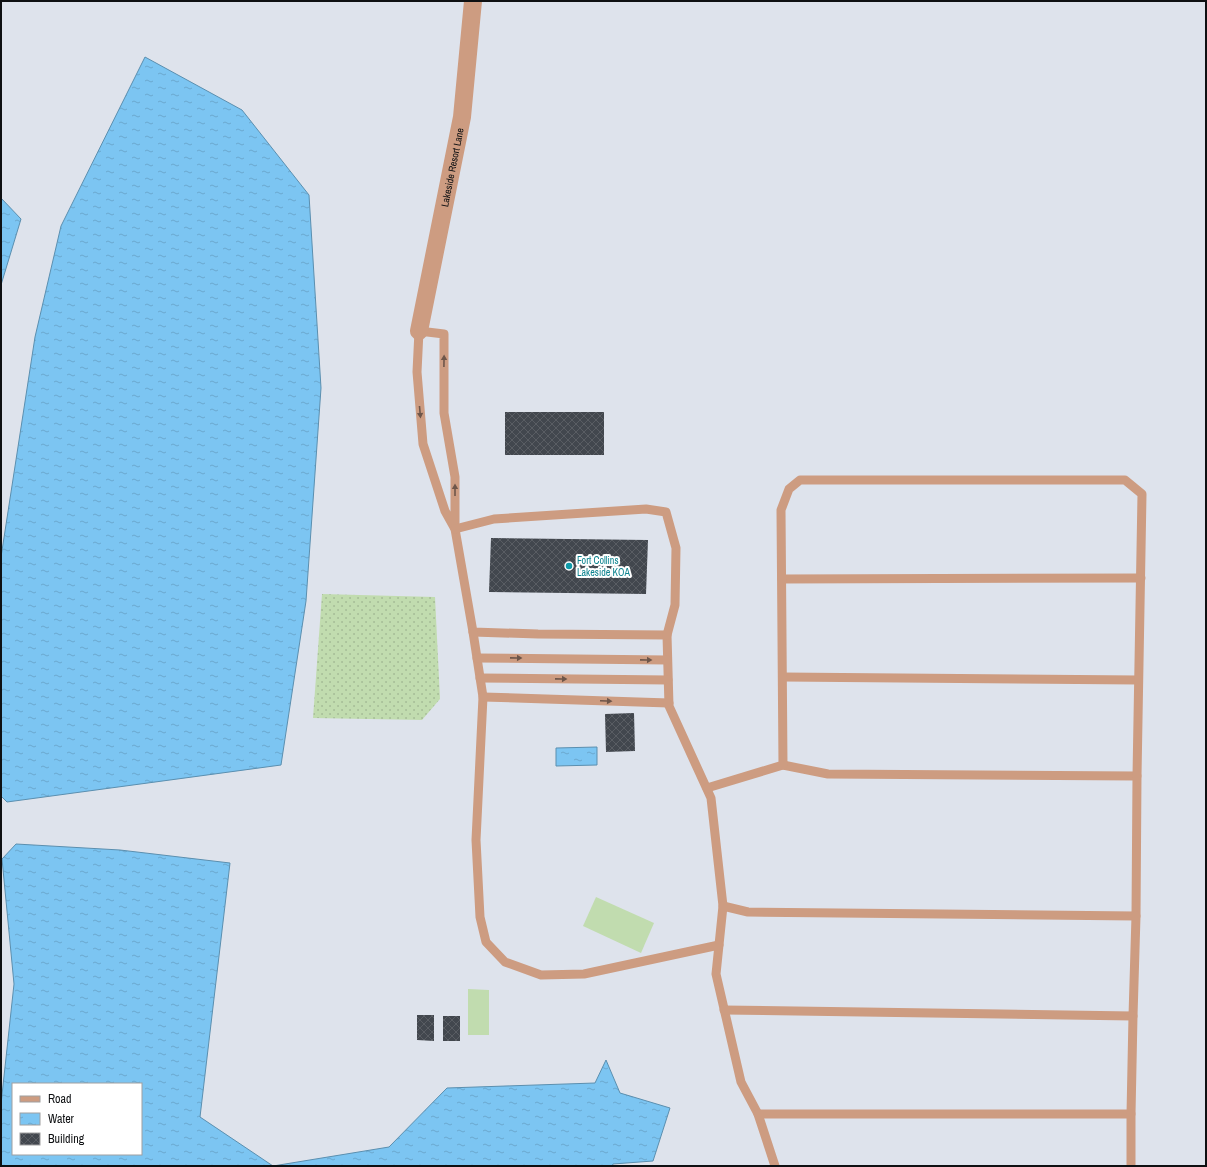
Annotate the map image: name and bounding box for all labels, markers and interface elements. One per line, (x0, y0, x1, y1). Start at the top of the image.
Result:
street label: Lakeside Resort Lane (438, 126, 467, 208)
one-way arrow (441, 354, 447, 367)
one-way arrow (417, 406, 423, 418)
one-way arrow (452, 483, 458, 496)
place label: Fort Collins Lakeside KOA (577, 554, 630, 579)
marker: Fort Collins Lakeside KOA (564, 561, 574, 571)
one-way arrow (510, 655, 523, 661)
one-way arrow (640, 657, 653, 663)
one-way arrow (555, 676, 568, 682)
one-way arrow (600, 698, 613, 704)
legend (12, 1083, 142, 1155)
text: Road (48, 1091, 72, 1107)
text: Water (48, 1111, 75, 1127)
text: Building (48, 1131, 85, 1147)

